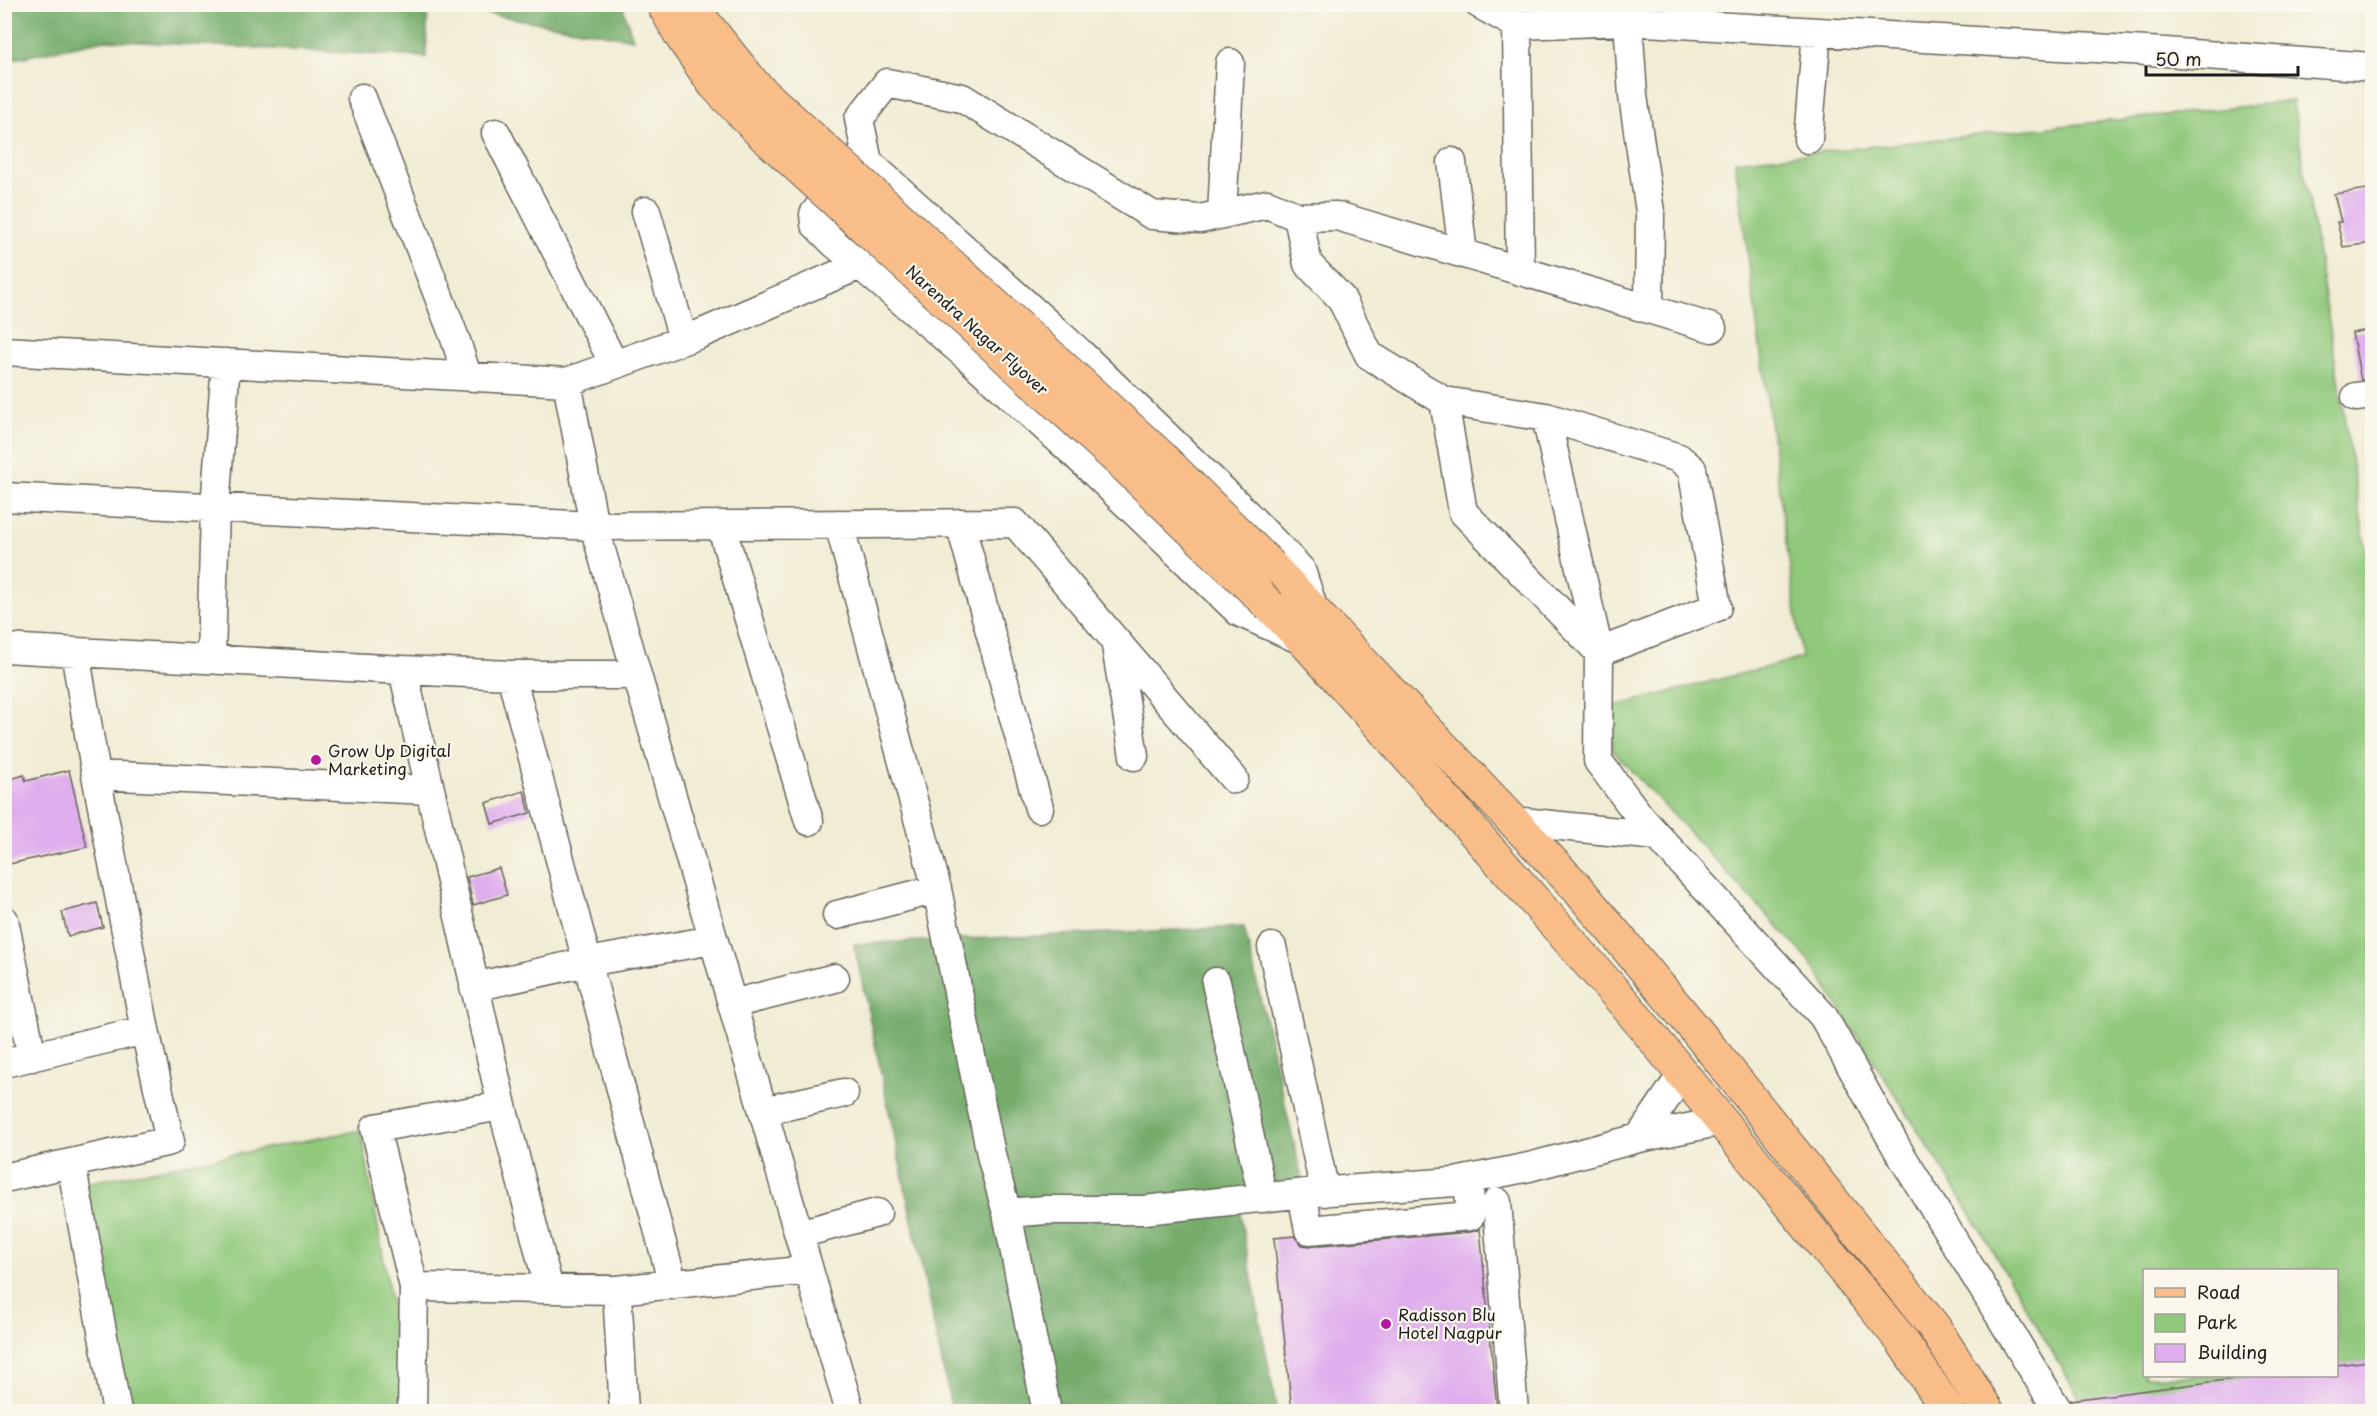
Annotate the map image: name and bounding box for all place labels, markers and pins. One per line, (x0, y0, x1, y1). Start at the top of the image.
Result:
place label: Grow Up Digital Marketing (328, 738, 451, 780)
marker: Grow Up Digital Marketing (309, 753, 323, 767)
place label: Radisson Blu Hotel Nagpur (1398, 1302, 1502, 1344)
marker: Radisson Blu Hotel Nagpur (1379, 1317, 1393, 1331)

